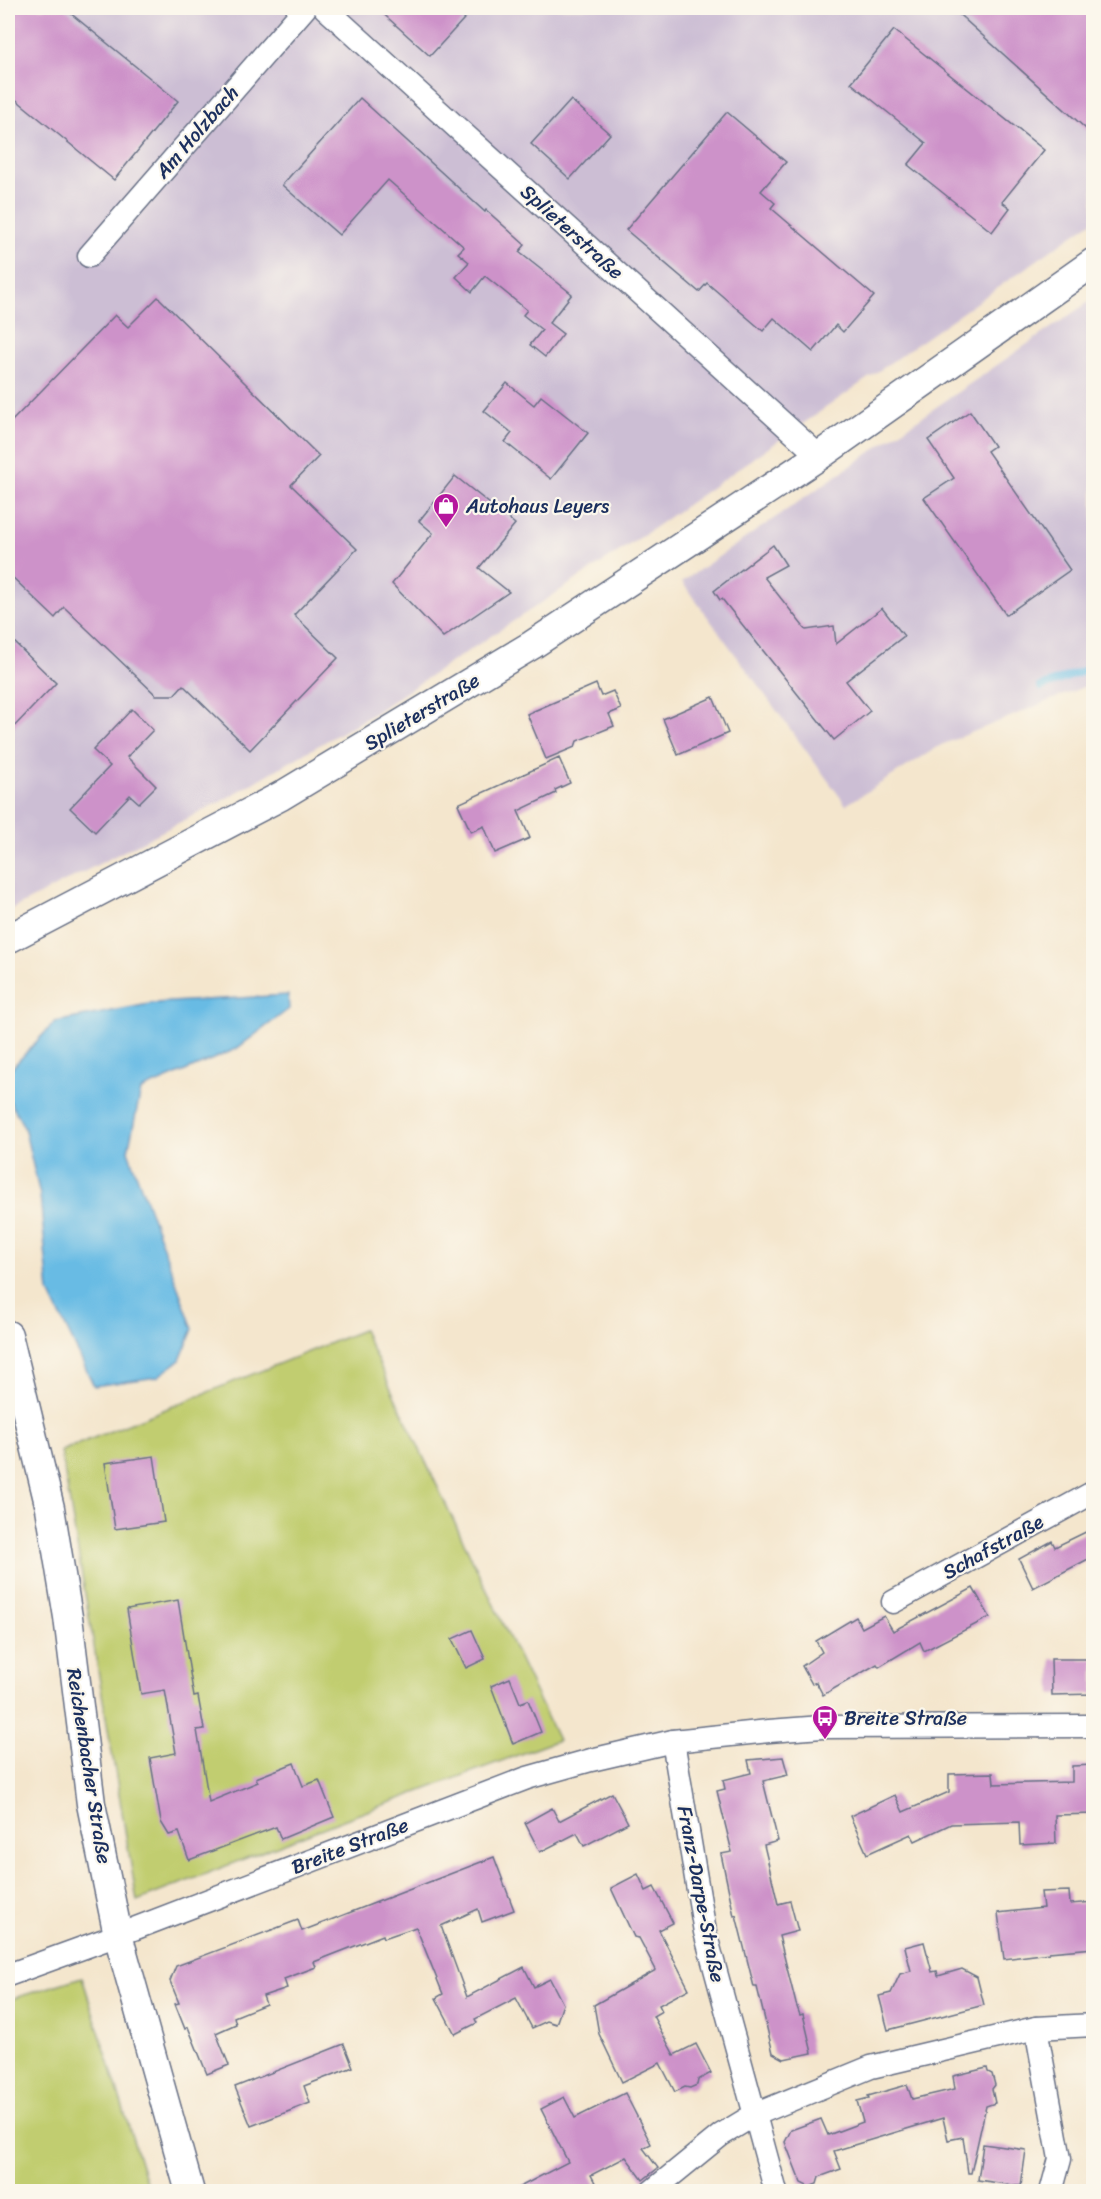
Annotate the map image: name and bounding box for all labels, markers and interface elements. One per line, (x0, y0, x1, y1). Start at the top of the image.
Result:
street label: Am Holzbach (146, 77, 248, 188)
street label: Splieterstraße (512, 175, 632, 289)
place label: Autohaus Leyers (465, 489, 610, 524)
shop icon: Autohaus Leyers (431, 491, 461, 529)
street label: Splieterstraße (357, 663, 487, 761)
street label: Schafstraße (936, 1505, 1050, 1589)
street label: Reichenbacher Straße (56, 1666, 122, 1866)
place label: Breite Straße (844, 1701, 967, 1736)
bus stop icon: Breite Straße (810, 1703, 840, 1741)
street label: Franz-Darpe-Straße (667, 1803, 735, 1985)
street label: Breite Straße (286, 1808, 414, 1884)

